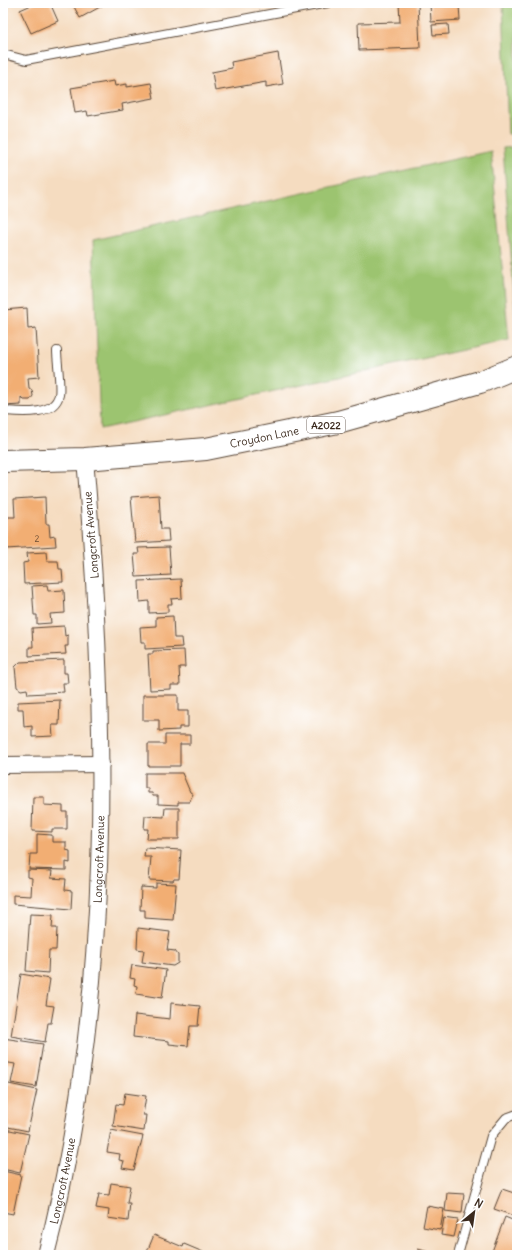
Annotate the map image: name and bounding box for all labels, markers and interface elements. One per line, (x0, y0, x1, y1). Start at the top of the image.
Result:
road number: A2022 (307, 417, 345, 433)
street label: Croydon Lane (229, 423, 300, 451)
street label: Longcroft Avenue (80, 491, 102, 579)
house number: 2 (35, 533, 40, 544)
street label: Longcroft Avenue (90, 815, 107, 903)
street label: Longcroft Avenue (47, 1137, 78, 1225)
north arrow (454, 1192, 494, 1232)
text: N (472, 1195, 486, 1211)

